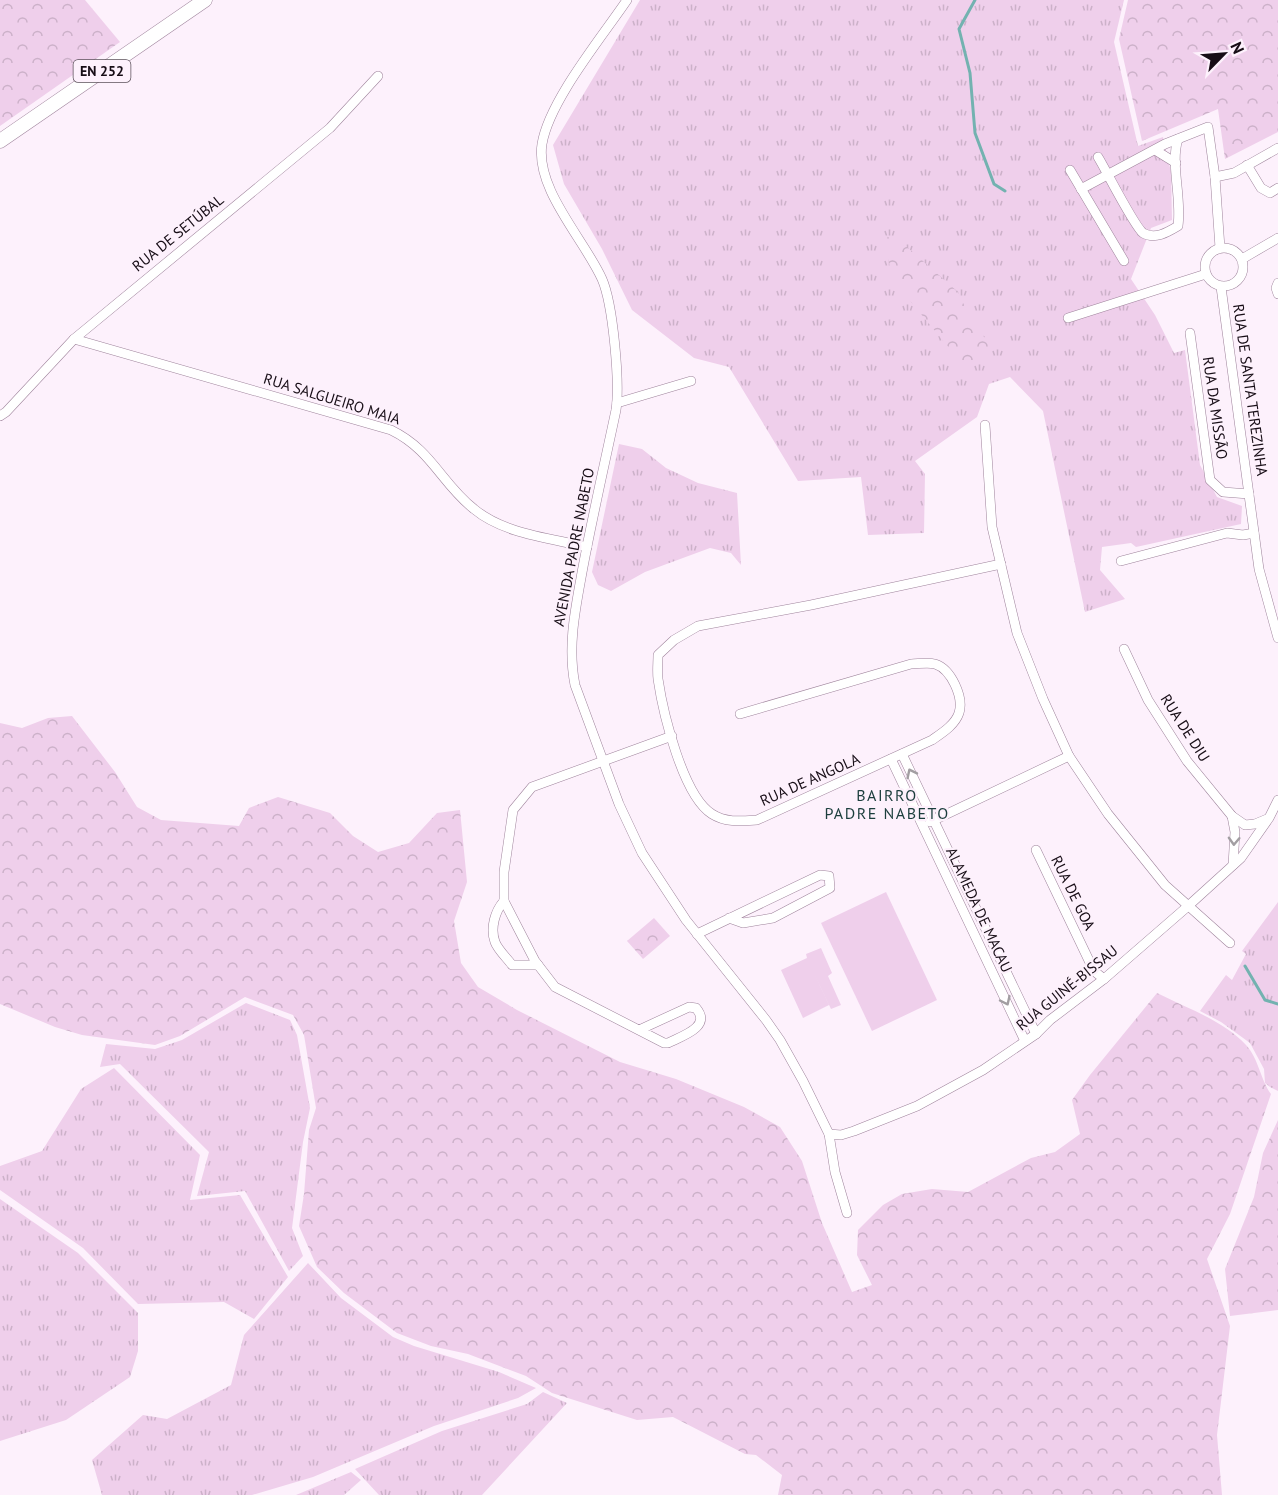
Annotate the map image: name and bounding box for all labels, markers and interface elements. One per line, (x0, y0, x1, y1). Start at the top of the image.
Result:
north arrow (1194, 24, 1254, 84)
text: N (1226, 39, 1249, 57)
road number: EN 252 (74, 60, 130, 82)
street label: RUA DE SETÚBAL (128, 190, 227, 275)
street label: RUA DE SANTA TEREZINHA (1229, 303, 1272, 477)
street label: RUA DA MISSÃO (1199, 355, 1232, 460)
street label: RUA SALGUEIRO MAIA (261, 369, 403, 428)
street label: AVENIDA PADRE NABETO (549, 466, 598, 628)
street label: RUA DE DIU (1157, 690, 1214, 765)
street label: RUA DE ANGOLA (757, 749, 863, 810)
one-way arrow (907, 768, 919, 779)
district label: BAIRRO PADRE NABETO (824, 785, 950, 823)
one-way arrow (1228, 836, 1241, 845)
street label: ALAMEDA DE MACAU (942, 844, 1017, 975)
street label: RUA DE GOA (1047, 852, 1100, 933)
street label: RUA GUINÉ-BISSAU (1012, 941, 1121, 1034)
one-way arrow (999, 995, 1011, 1006)

